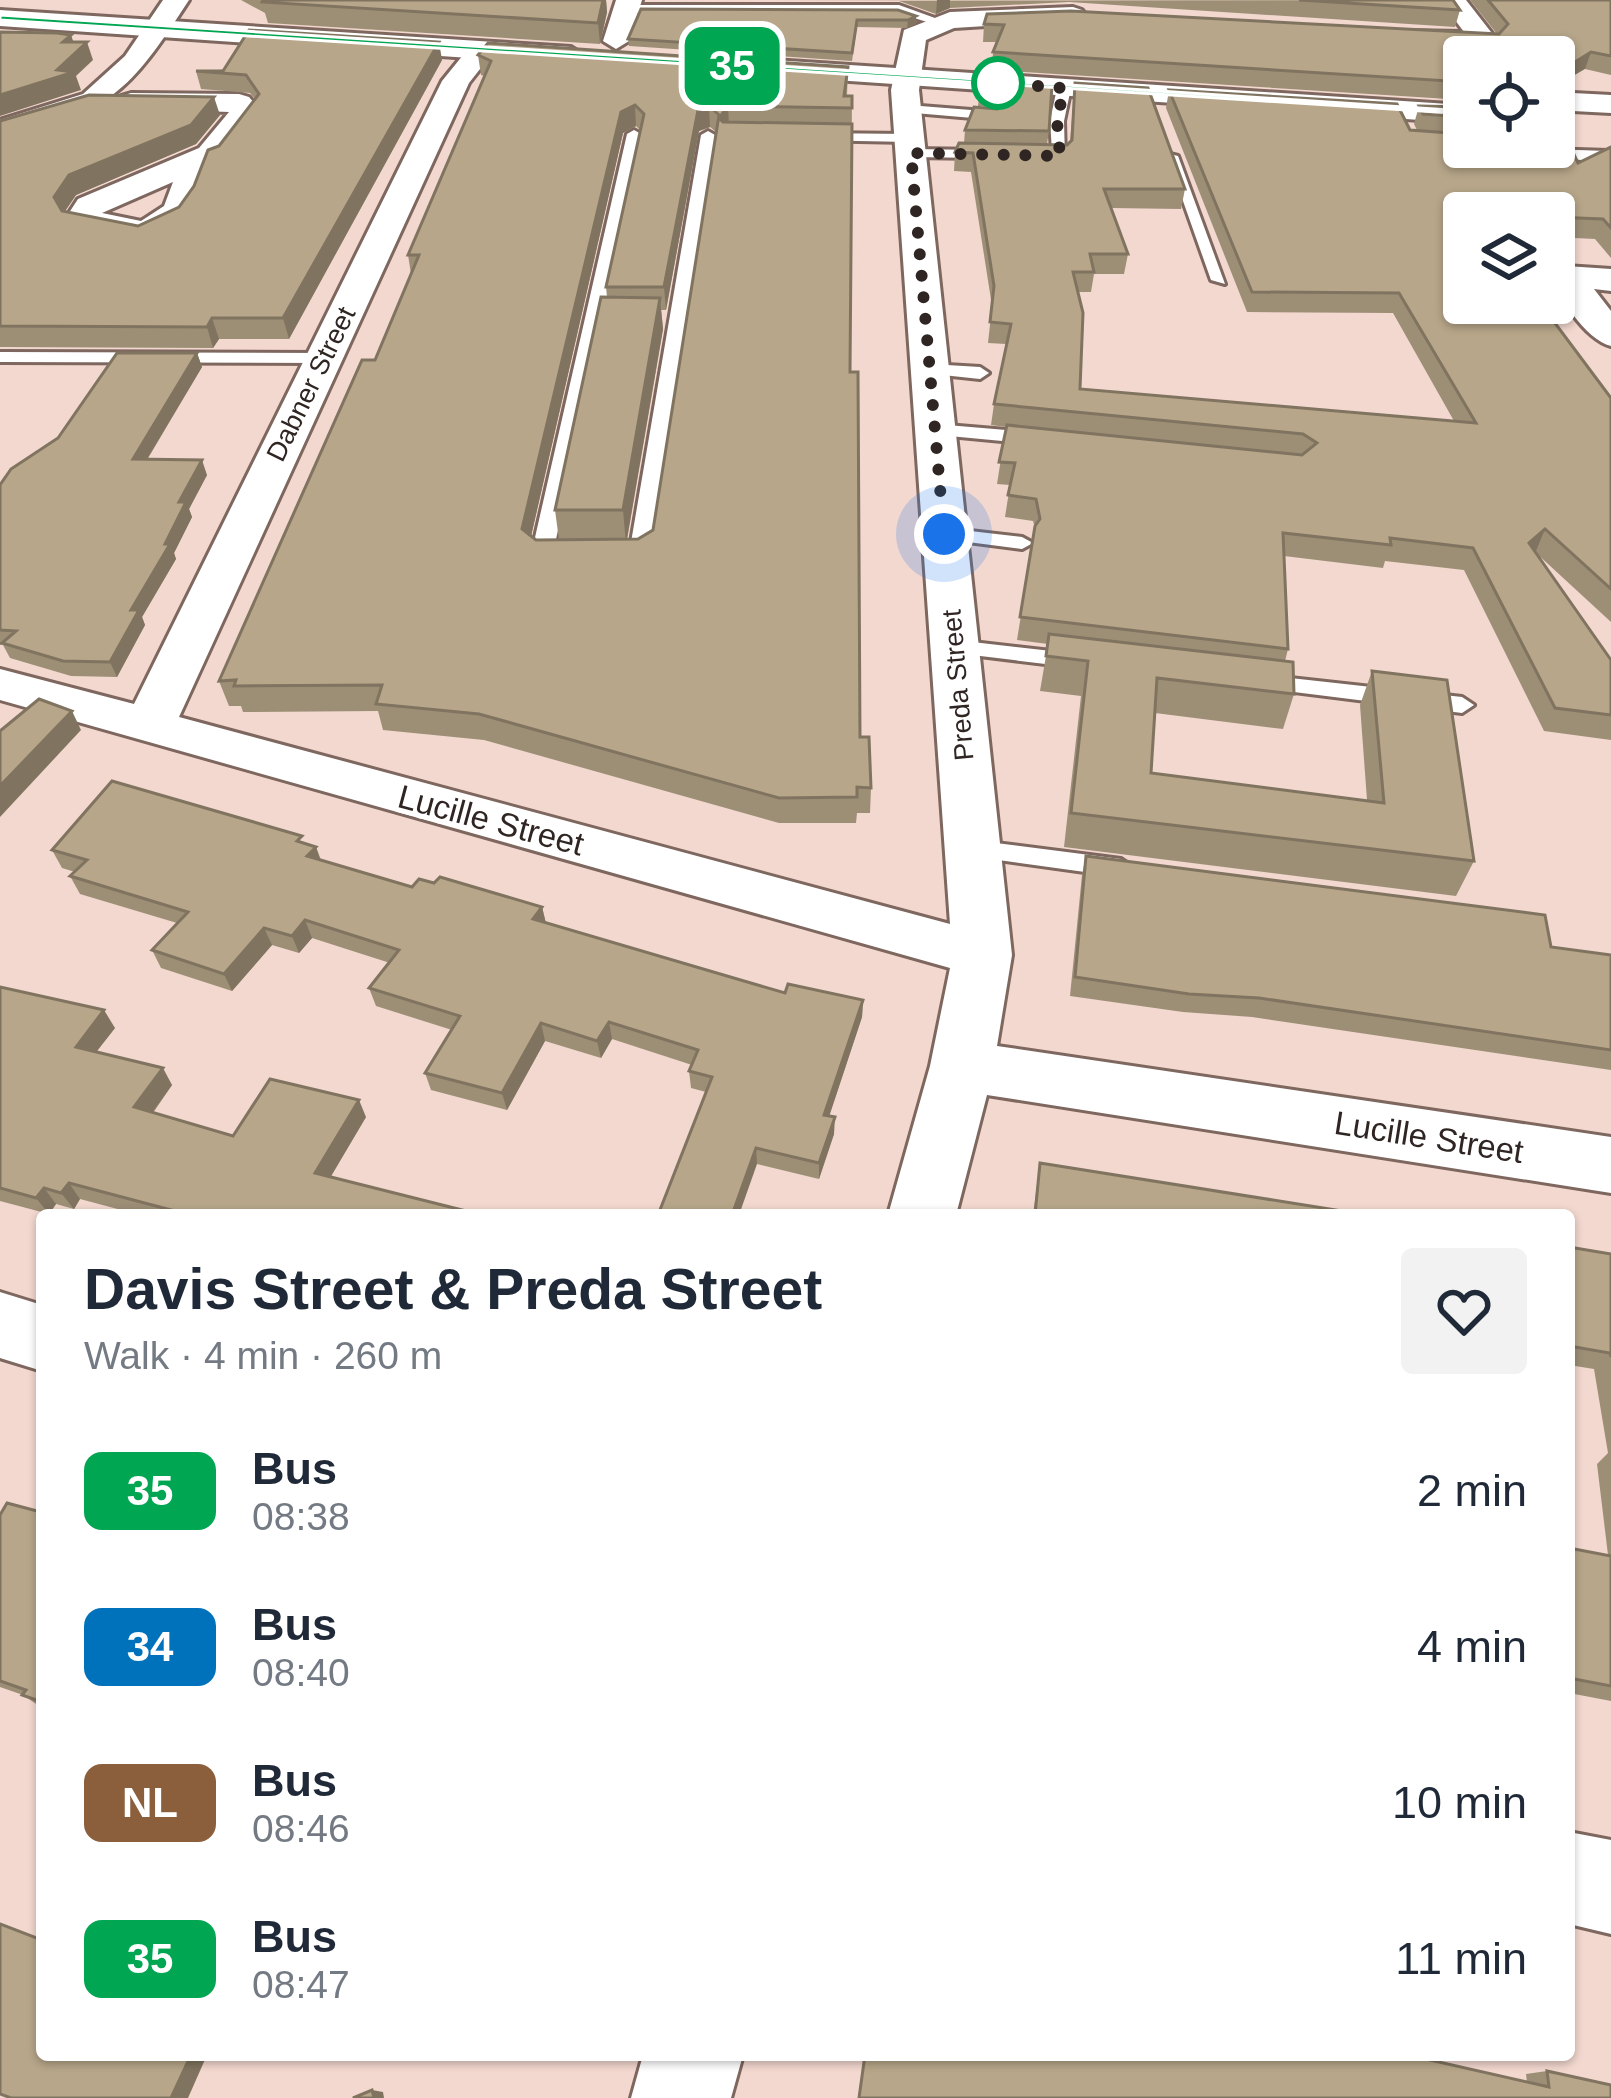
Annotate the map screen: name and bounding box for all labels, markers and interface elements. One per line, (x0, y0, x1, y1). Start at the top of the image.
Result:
line badge: 35 (678, 27, 786, 105)
map controls (1443, 36, 1575, 324)
button: locate (1443, 36, 1575, 168)
text: 35 (709, 42, 755, 89)
unlabelled marker (973, 58, 1023, 108)
button: layers (1443, 192, 1575, 324)
street label: Dabner Street (261, 301, 362, 466)
your location (914, 504, 974, 564)
street label: Preda Street (936, 608, 980, 762)
street label: Lucille Street (394, 777, 588, 863)
street label: Lucille Street (1332, 1104, 1526, 1170)
button: heart (1401, 1248, 1527, 1374)
text: Davis Street & Preda Street (84, 1257, 822, 1321)
text: Walk · 4 min · 260 m (84, 1334, 442, 1377)
text: Bus (252, 1443, 337, 1494)
text: 2 min (1417, 1465, 1527, 1516)
text: 35 (127, 1467, 173, 1514)
text: 08:38 (252, 1495, 350, 1538)
text: Bus (252, 1599, 337, 1650)
text: 4 min (1417, 1621, 1527, 1672)
text: 34 (127, 1623, 173, 1670)
text: 08:40 (252, 1651, 350, 1694)
text: Bus (252, 1755, 337, 1806)
text: 10 min (1392, 1777, 1527, 1828)
text: NL (122, 1779, 178, 1826)
text: 08:46 (252, 1807, 350, 1850)
text: Bus (252, 1911, 337, 1962)
text: 11 min (1395, 1933, 1527, 1984)
text: 35 (127, 1935, 173, 1982)
text: 08:47 (252, 1963, 350, 2006)

